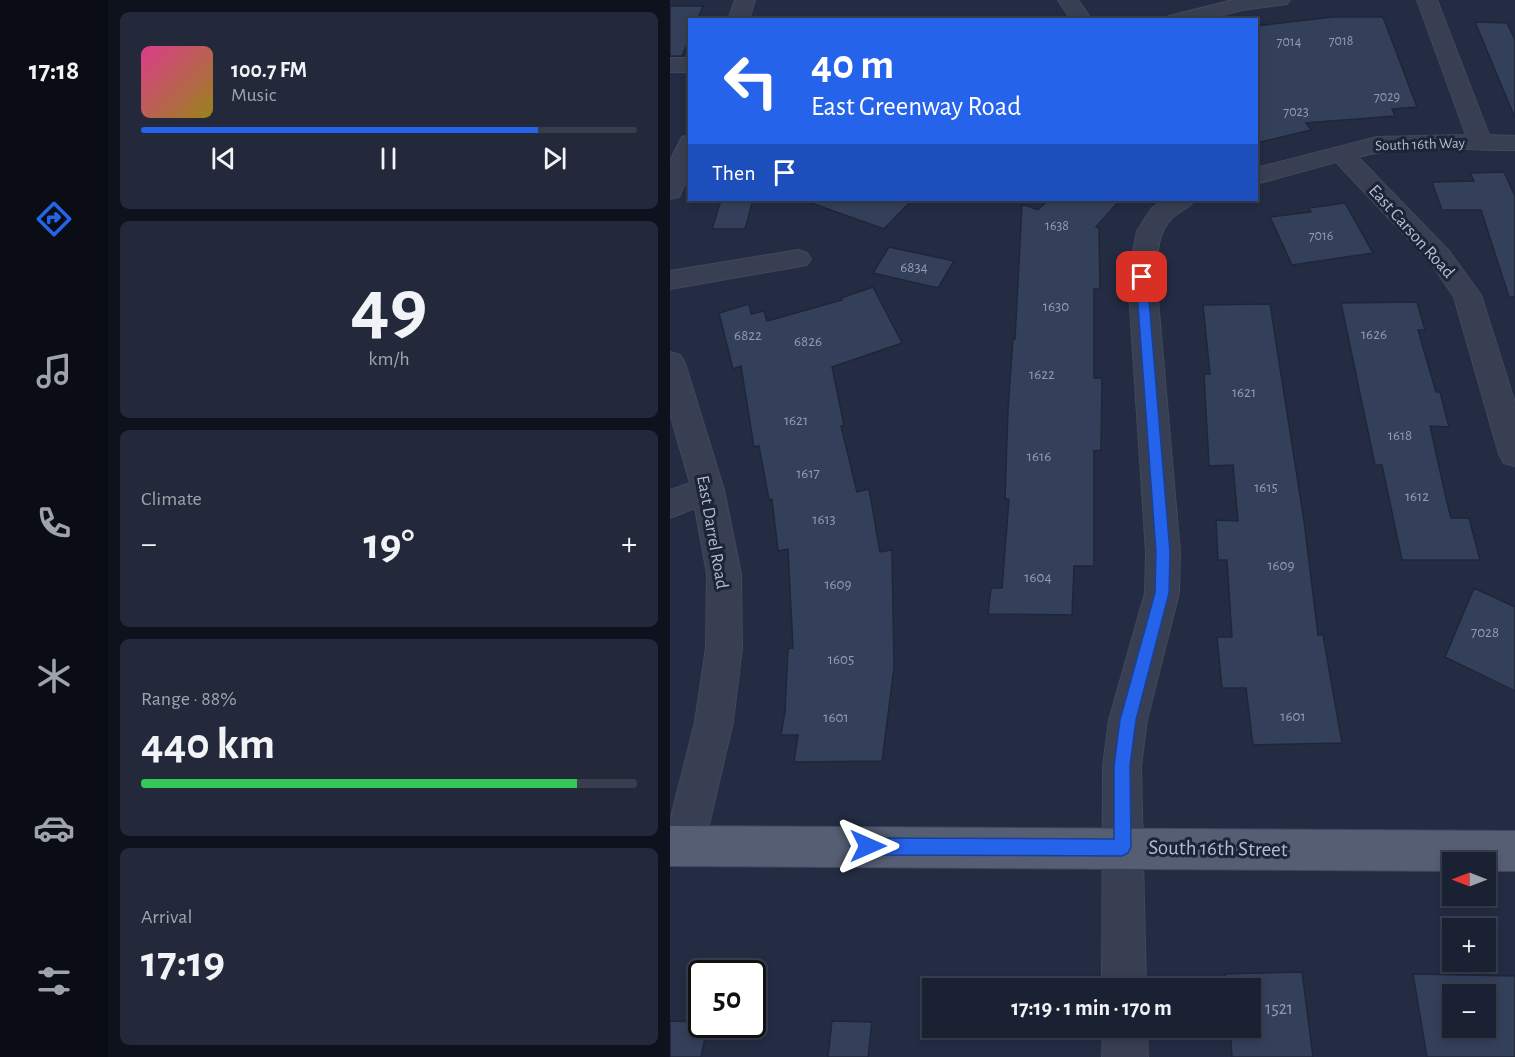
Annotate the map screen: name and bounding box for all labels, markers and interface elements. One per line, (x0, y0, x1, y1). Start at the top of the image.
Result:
house number: 7018 (1329, 34, 1353, 48)
house number: 7014 (1277, 35, 1302, 49)
icon: left (712, 42, 790, 120)
text: 40 m (811, 44, 894, 86)
text: 17:18 (29, 57, 79, 84)
text: 100.7 FM (231, 59, 307, 81)
text: Music (231, 85, 277, 105)
house number: 7029 (1374, 90, 1400, 104)
text: East Greenway Road (811, 93, 1021, 120)
house number: 7023 (1283, 105, 1309, 119)
street label: South 16th Way (1375, 135, 1466, 154)
icon: previous (207, 142, 240, 175)
icon: pause (372, 142, 405, 175)
icon: next (538, 142, 571, 175)
icon: arrive (768, 156, 801, 189)
text: Then (712, 162, 756, 184)
street label: East Carson Road (1365, 182, 1458, 282)
icon: directions (33, 198, 75, 240)
house number: 1638 (1045, 219, 1069, 233)
house number: 7016 (1309, 229, 1333, 243)
pin (1116, 251, 1167, 302)
house number: 6834 (900, 260, 928, 275)
icon: arrive (1125, 260, 1158, 293)
text: 49 (351, 269, 427, 347)
house number: 1630 (1043, 299, 1069, 314)
house number: 1626 (1361, 327, 1387, 342)
house number: 6822 (734, 328, 762, 343)
house number: 6826 (794, 334, 822, 349)
text: km/h (368, 349, 410, 369)
icon: music (33, 350, 75, 392)
house number: 1622 (1029, 367, 1055, 382)
house number: 1621 (1232, 385, 1256, 400)
house number: 1621 (784, 413, 808, 428)
house number: 1618 (1388, 428, 1412, 443)
house number: 1616 (1027, 449, 1051, 464)
house number: 1617 (796, 466, 820, 481)
street label: East Darrel Road (693, 474, 731, 590)
house number: 1615 (1254, 480, 1278, 495)
text: Climate (141, 489, 202, 509)
house number: 1612 (1405, 489, 1429, 504)
icon: phone (33, 502, 75, 544)
house number: 1613 (812, 512, 836, 527)
text: 19° (363, 522, 415, 567)
text: − (141, 528, 157, 561)
text: + (621, 528, 637, 561)
house number: 1609 (1267, 558, 1295, 573)
house number: 1604 (1024, 570, 1052, 585)
house number: 1609 (824, 577, 852, 592)
house number: 7028 (1471, 625, 1499, 640)
house number: 1605 (828, 652, 854, 667)
icon: climate (33, 655, 75, 697)
text: Range · 88% (141, 689, 237, 709)
house number: 1601 (1280, 709, 1306, 724)
house number: 1601 (823, 710, 849, 725)
text: 440 km (141, 722, 275, 767)
icon: car (33, 807, 75, 849)
position arrow (836, 814, 900, 878)
street label: South 16th Street (1148, 837, 1288, 860)
north arrow (1442, 852, 1496, 906)
map controls (1442, 852, 1496, 1038)
text: Arrival (141, 907, 192, 927)
button: + (1442, 918, 1496, 972)
text: 17:19 (141, 940, 225, 985)
icon: filters (33, 960, 75, 1002)
speed limit sign: 50 (688, 960, 766, 1038)
button: − (1442, 984, 1496, 1038)
text: 17:19 · 1 min · 170 m (1011, 997, 1172, 1019)
house number: 1521 (1265, 1000, 1293, 1018)

